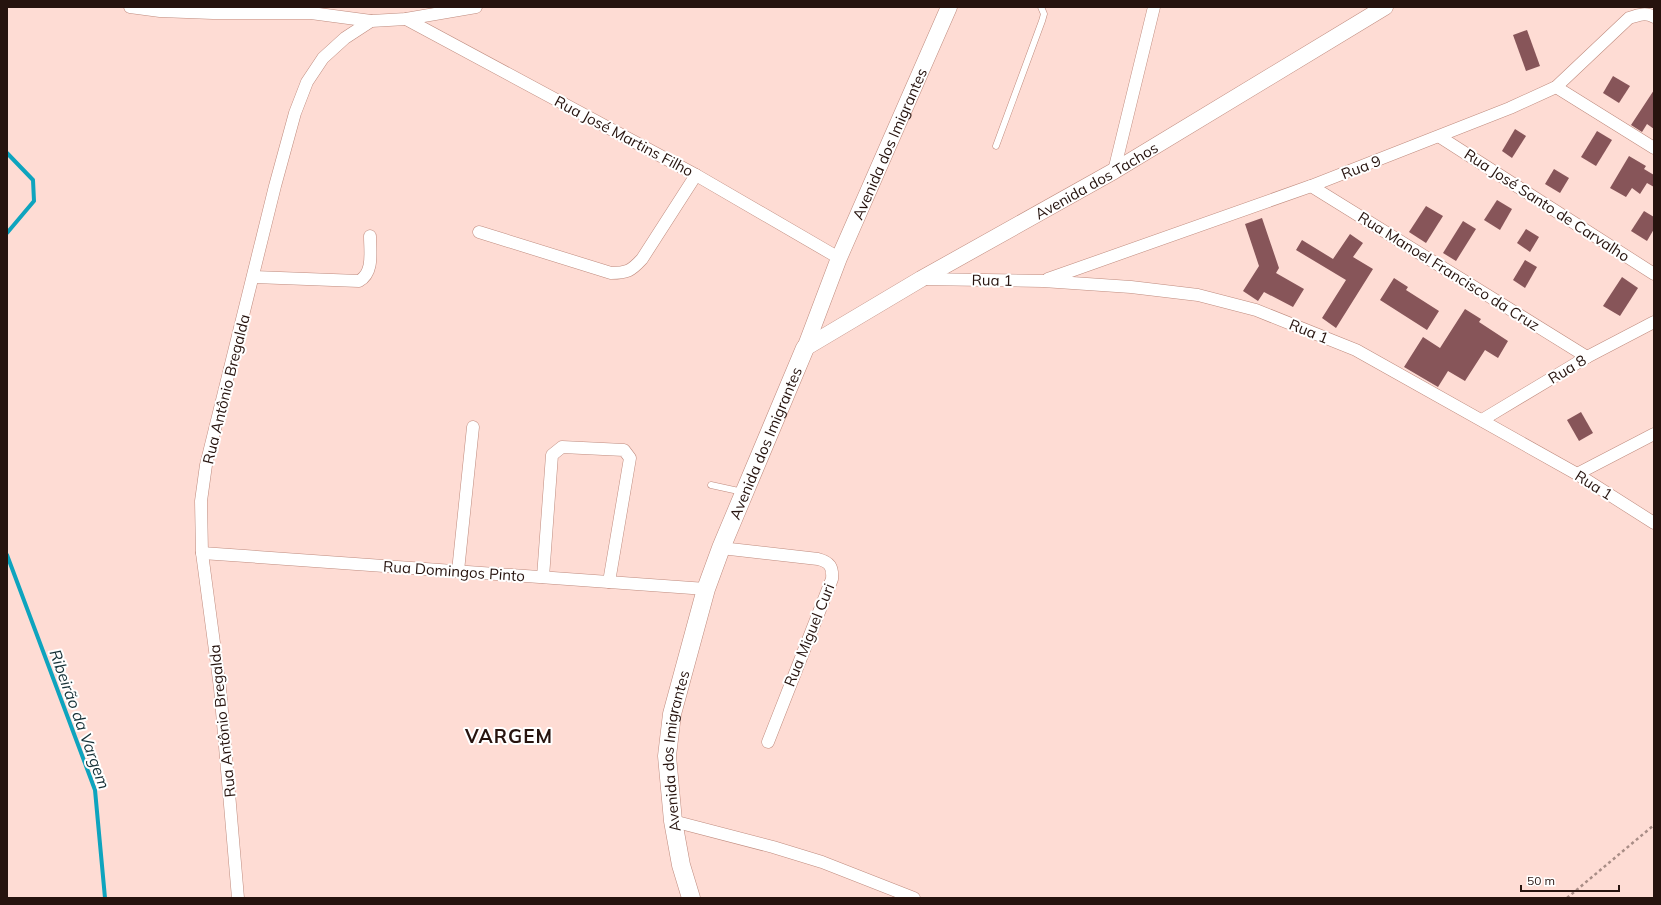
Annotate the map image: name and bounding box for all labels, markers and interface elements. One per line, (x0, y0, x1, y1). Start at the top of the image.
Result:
street label: Avenida dos Imigrantes (848, 65, 931, 222)
street label: Rua José Martins Filho (551, 91, 697, 181)
street label: Avenida dos Tachos (1031, 137, 1161, 223)
street label: Rua José Santo de Carvalho (1461, 144, 1633, 266)
street label: Rua 9 (1338, 151, 1384, 183)
street label: Rua Manoel Francisco da Cruz (1355, 207, 1543, 335)
street label: Rua 1 (971, 270, 1013, 290)
street label: Rua Antônio Bregalda (198, 312, 254, 466)
street label: Rua 1 (1286, 315, 1332, 347)
street label: Rua 8 (1545, 350, 1589, 388)
street label: Avenida dos Imigrantes (725, 364, 806, 522)
street label: Rua 1 (1572, 466, 1616, 504)
street label: Rua Domingos Pinto (382, 557, 526, 585)
street label: Rua Miguel Curi (780, 581, 838, 689)
street label: Rua Antônio Bregalda (205, 644, 239, 798)
water label: Ribeirão da Vargem (45, 646, 115, 792)
street label: Avenida dos Imigrantes (657, 668, 693, 834)
district label: VARGEM (464, 724, 553, 748)
scale bar (1521, 867, 1619, 893)
text: 50 m (1527, 873, 1555, 888)

